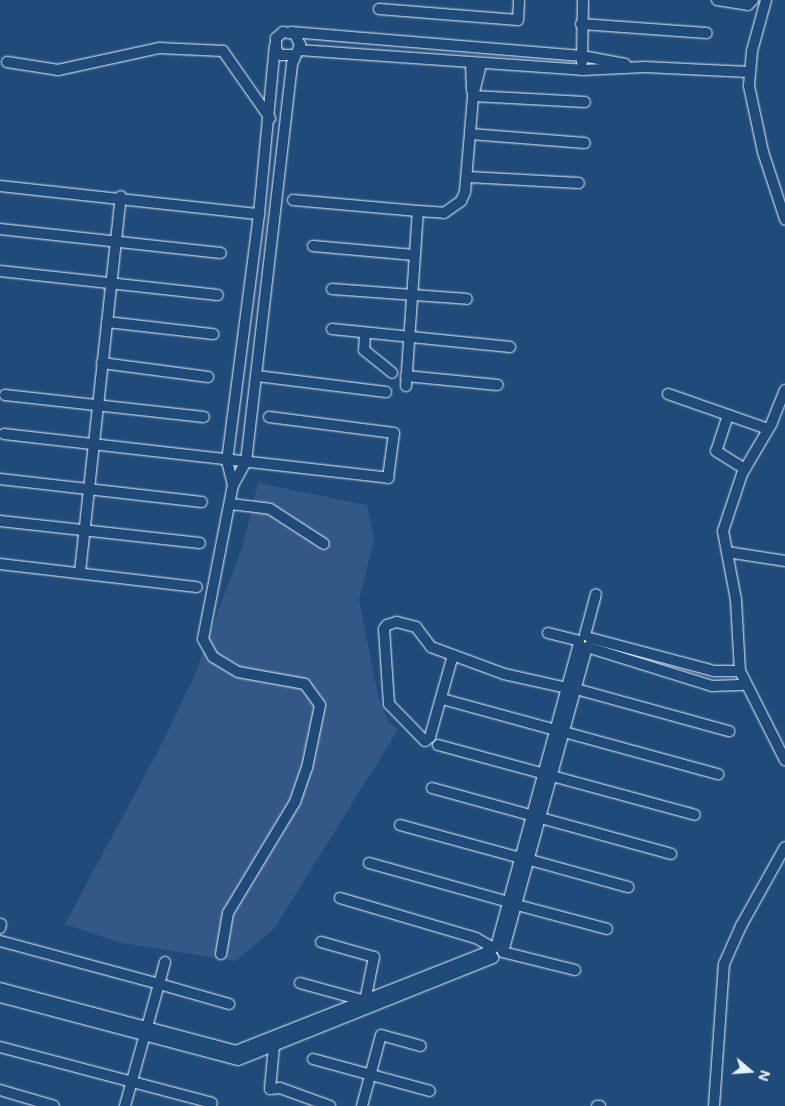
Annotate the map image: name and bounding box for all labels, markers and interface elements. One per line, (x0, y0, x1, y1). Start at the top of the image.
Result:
north arrow (725, 1046, 775, 1096)
text: N (754, 1068, 775, 1084)

